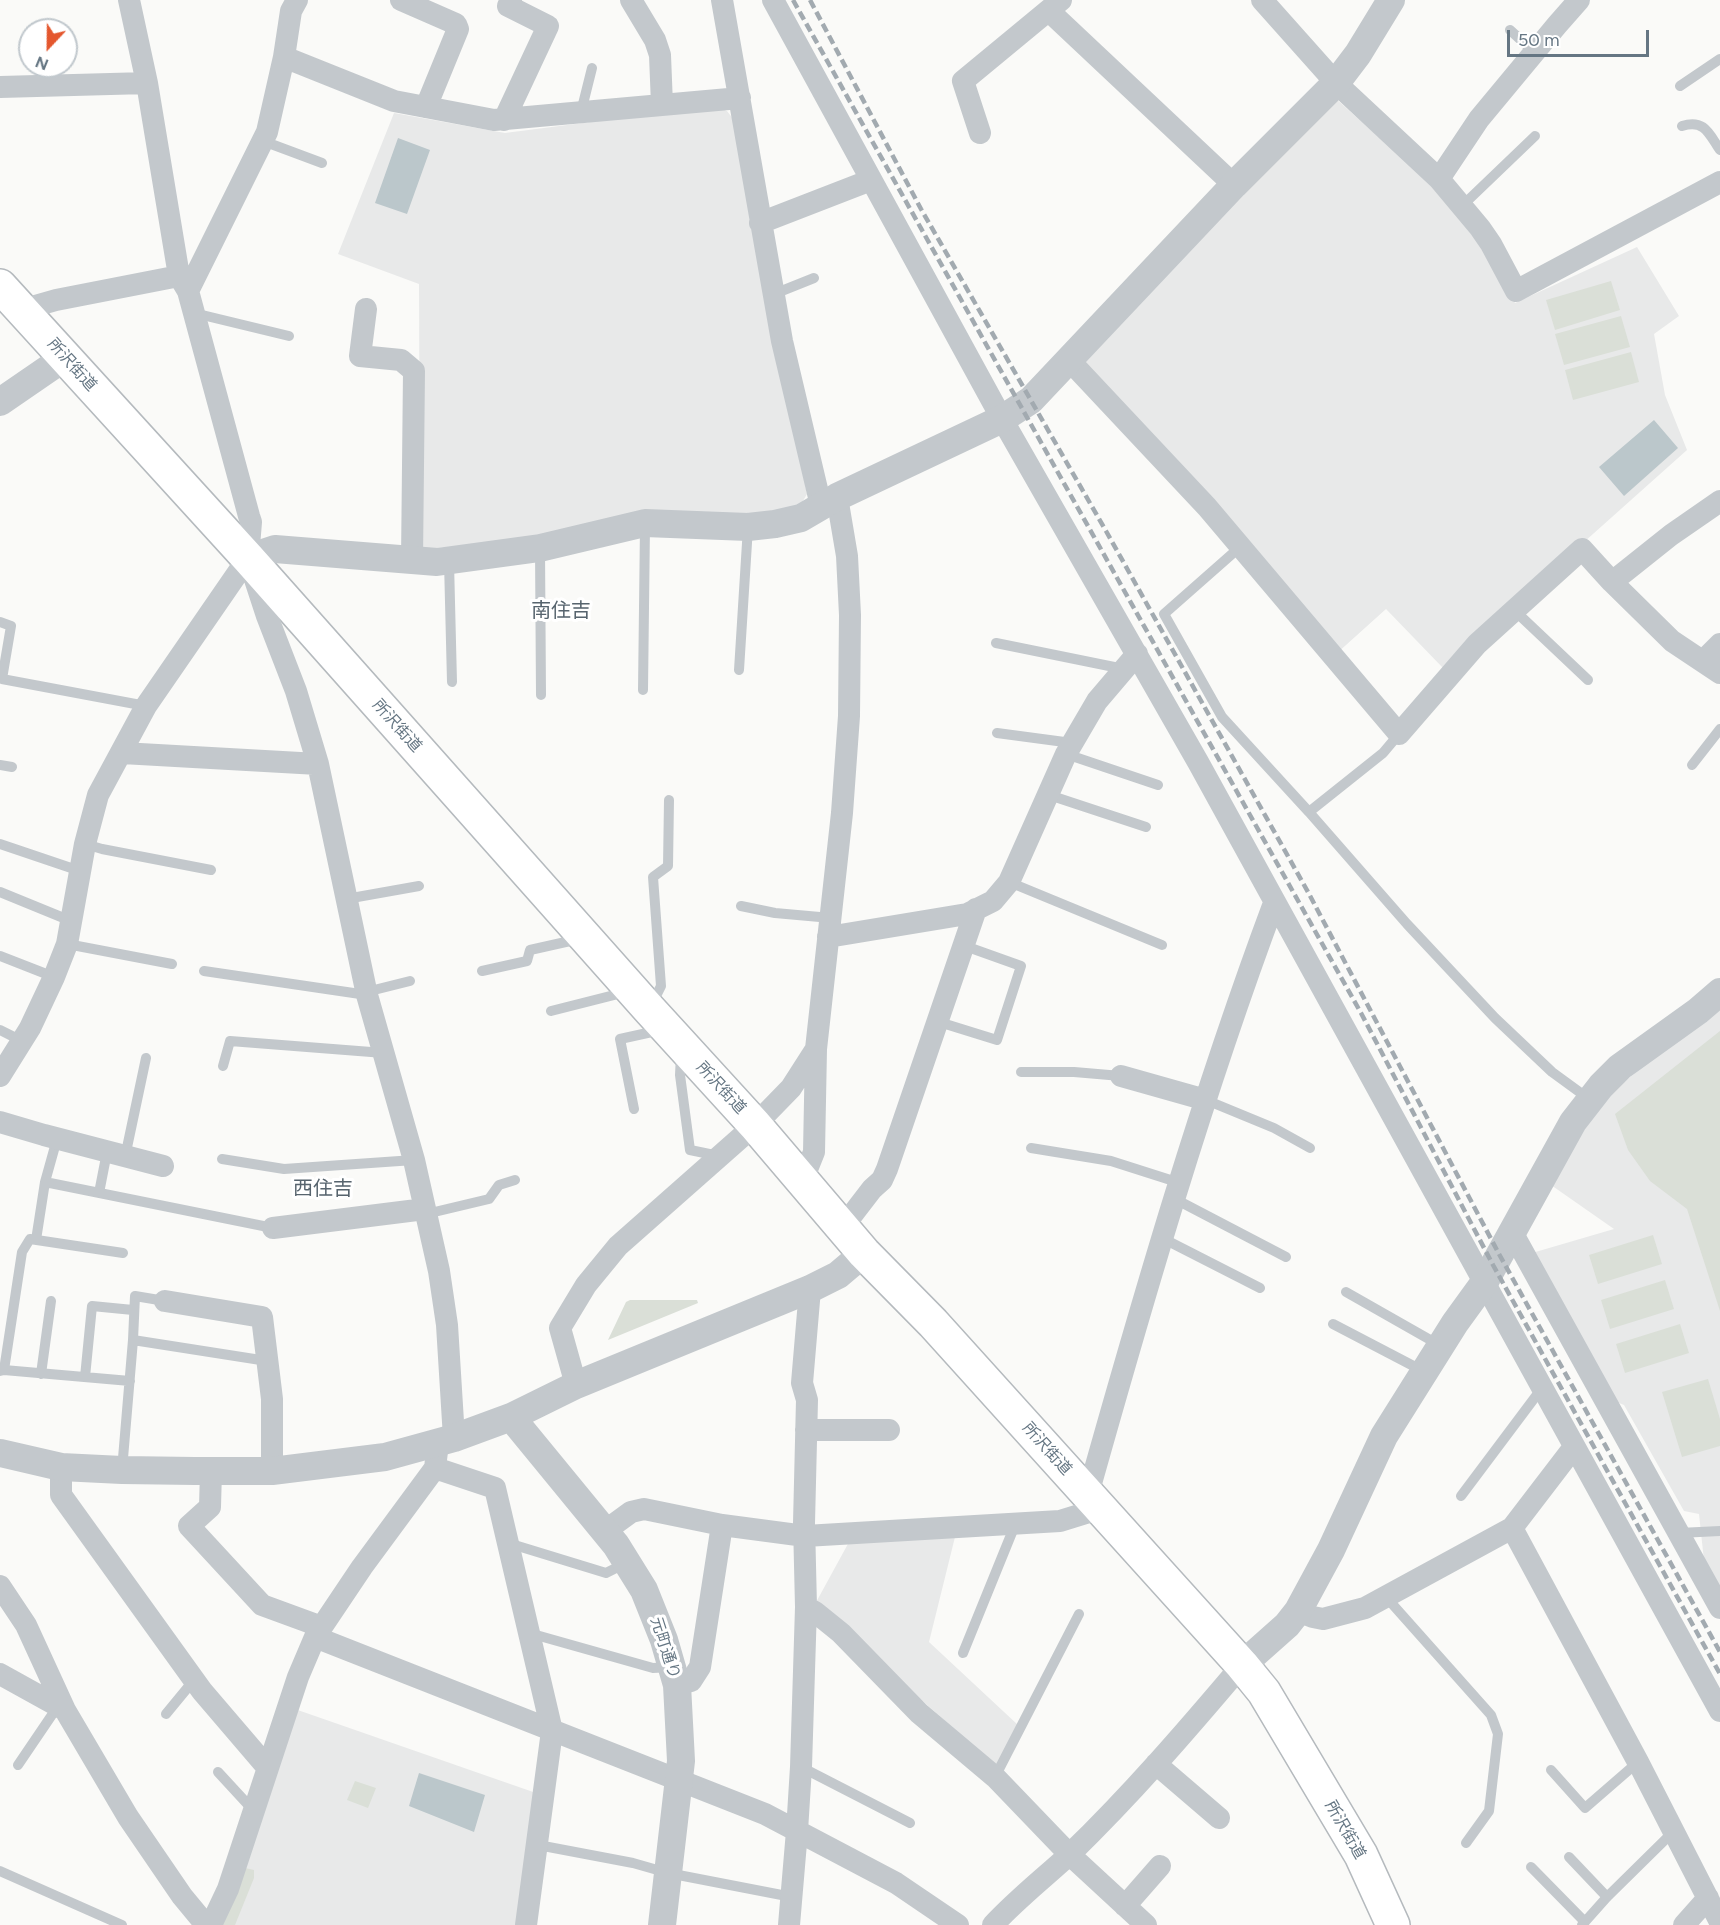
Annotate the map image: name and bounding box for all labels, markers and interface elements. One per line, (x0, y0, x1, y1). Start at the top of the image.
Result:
north arrow (18, 18, 78, 78)
scale bar (1510, 18, 1652, 56)
text: 50 m (1518, 29, 1560, 51)
text: N (33, 52, 51, 74)
street label: 所沢街道 (43, 335, 101, 395)
district label: 南住吉 (531, 599, 591, 623)
street label: 所沢街道 (368, 696, 426, 756)
street label: 所沢街道 (692, 1058, 750, 1118)
district label: 西住吉 (293, 1177, 353, 1201)
street label: 所沢街道 (1018, 1419, 1076, 1479)
street label: 元町通り (646, 1615, 684, 1681)
street label: 所沢街道 (1321, 1797, 1369, 1863)

